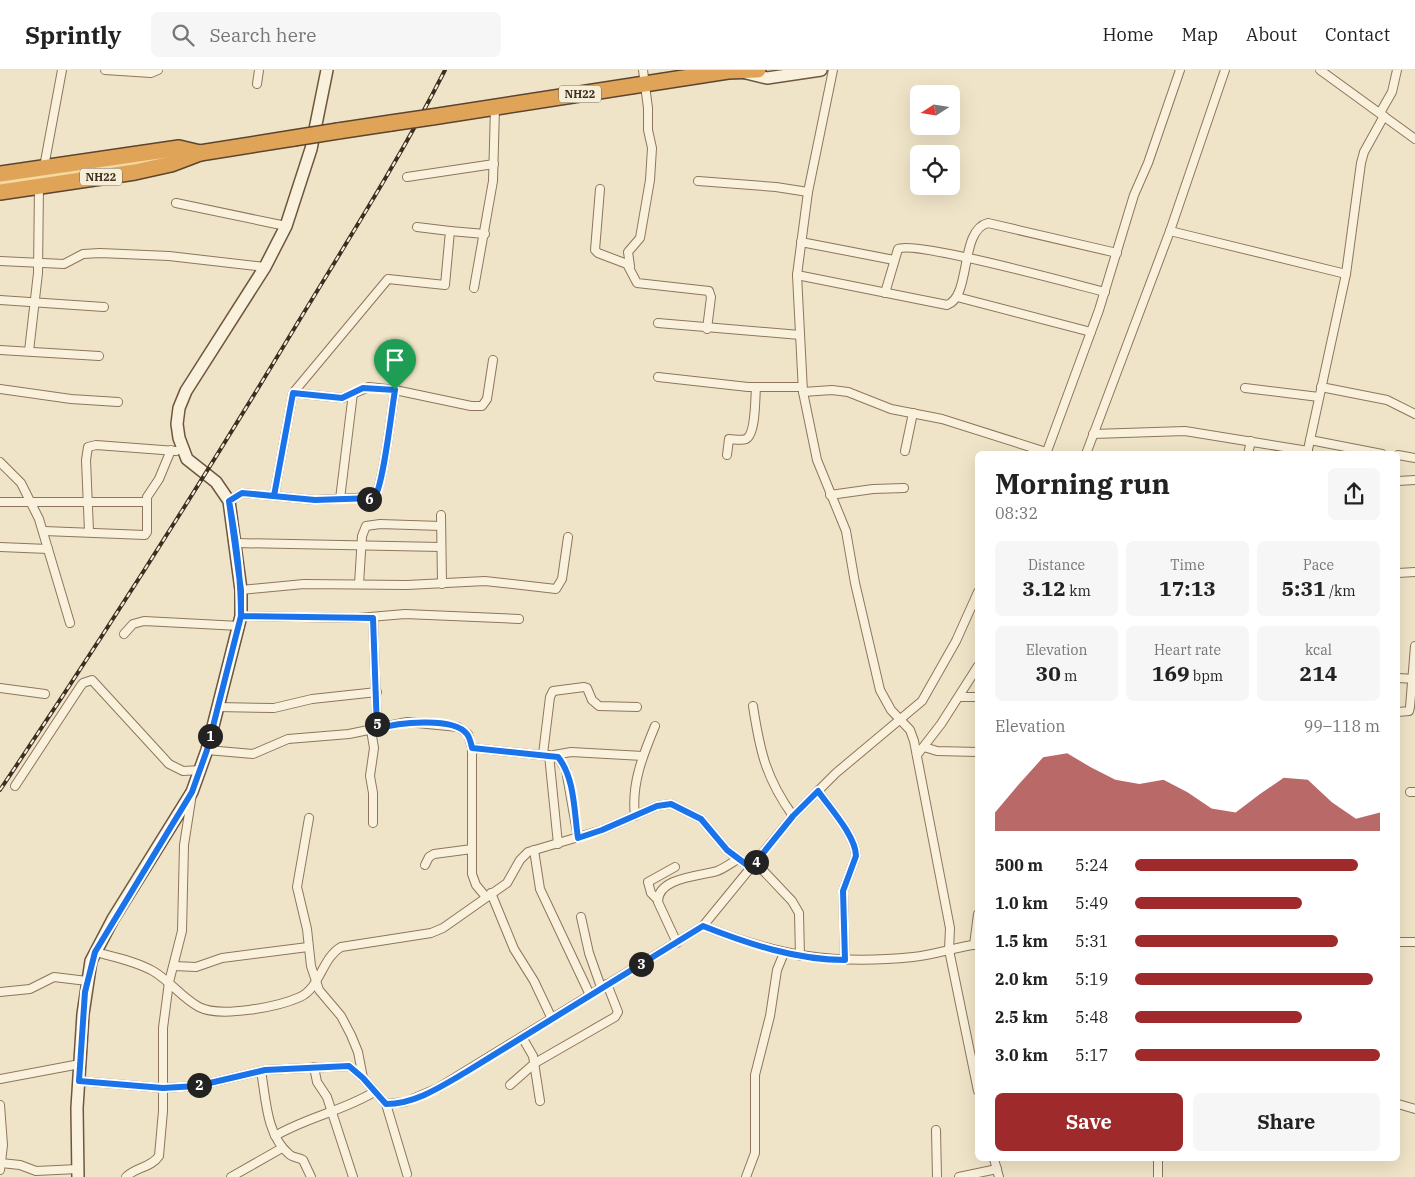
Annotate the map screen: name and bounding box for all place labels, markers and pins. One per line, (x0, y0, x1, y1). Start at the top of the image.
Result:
pin (374, 339, 416, 390)
pin: 6 (356, 486, 382, 512)
pin: 5 (364, 712, 390, 736)
pin: 1 (198, 724, 222, 748)
pin: 4 (744, 850, 768, 874)
pin: 3 (628, 952, 654, 976)
pin: 2 (186, 1072, 212, 1098)

